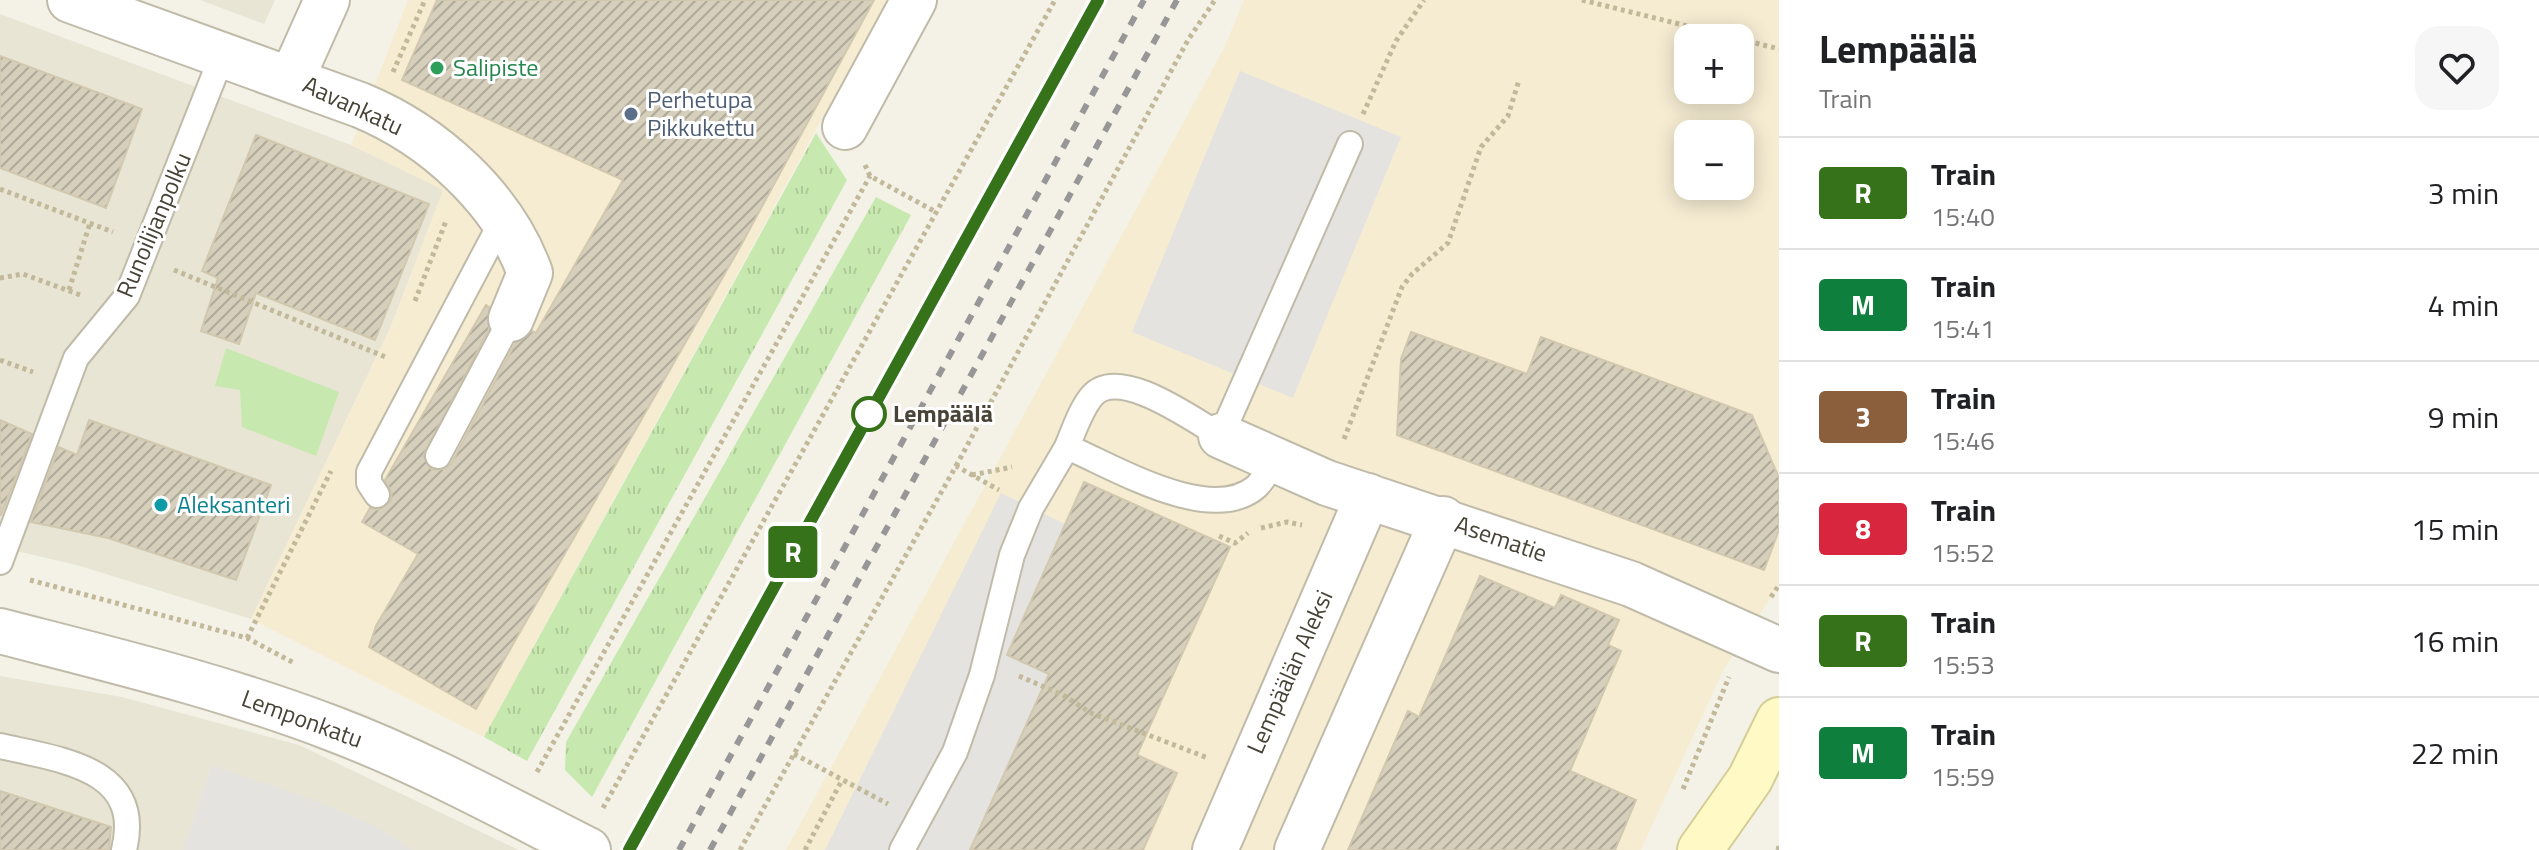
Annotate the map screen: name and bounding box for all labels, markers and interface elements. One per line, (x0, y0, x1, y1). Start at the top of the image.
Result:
text: Lempäälä (1819, 20, 1977, 78)
map controls (1674, 24, 1754, 200)
button: + (1674, 24, 1754, 104)
button: heart (2415, 26, 2499, 110)
place label: Salipiste (453, 49, 538, 85)
marker: Salipiste (428, 59, 446, 77)
street label: Aavankatu (297, 66, 410, 144)
text: Train (1819, 79, 1872, 118)
place label: Perhetupa Pikkukettu (647, 81, 755, 145)
marker: Perhetupa Pikkukettu (622, 105, 640, 123)
button: − (1674, 120, 1754, 200)
street label: Runoilijanpolku (106, 147, 200, 303)
text: Train (1931, 151, 1996, 197)
text: 3 min (2428, 170, 2499, 216)
text: R (1854, 171, 1872, 214)
text: 15:40 (1931, 197, 1995, 236)
text: Train (1931, 263, 1996, 309)
text: 4 min (2428, 282, 2499, 328)
text: M (1851, 283, 1875, 326)
text: 15:41 (1931, 309, 1995, 348)
text: Train (1931, 375, 1996, 421)
text: 9 min (2428, 394, 2499, 440)
place label: Lempäälä (893, 395, 993, 431)
text: 3 (1855, 395, 1871, 438)
marker: Lempäälä (852, 397, 886, 431)
text: 15:46 (1931, 421, 1995, 460)
place label: Aleksanteri (177, 486, 291, 522)
text: Train (1931, 487, 1996, 533)
marker: Aleksanteri (152, 496, 170, 514)
street label: Asematie (1450, 505, 1552, 571)
text: 15 min (2411, 506, 2499, 552)
text: 8 (1855, 507, 1871, 550)
line badge: R (767, 526, 819, 578)
text: R (784, 530, 802, 573)
text: 15:52 (1931, 533, 1995, 572)
street label: Lempäälän Aleksi (1237, 584, 1341, 759)
text: Train (1931, 599, 1996, 645)
text: 16 min (2411, 618, 2499, 664)
text: R (1854, 619, 1872, 662)
text: 15:53 (1931, 645, 1995, 684)
street label: Lemponkatu (237, 680, 368, 757)
text: Train (1931, 711, 1996, 757)
text: 22 min (2411, 730, 2499, 776)
text: M (1851, 731, 1875, 774)
text: 15:59 (1931, 757, 1995, 796)

